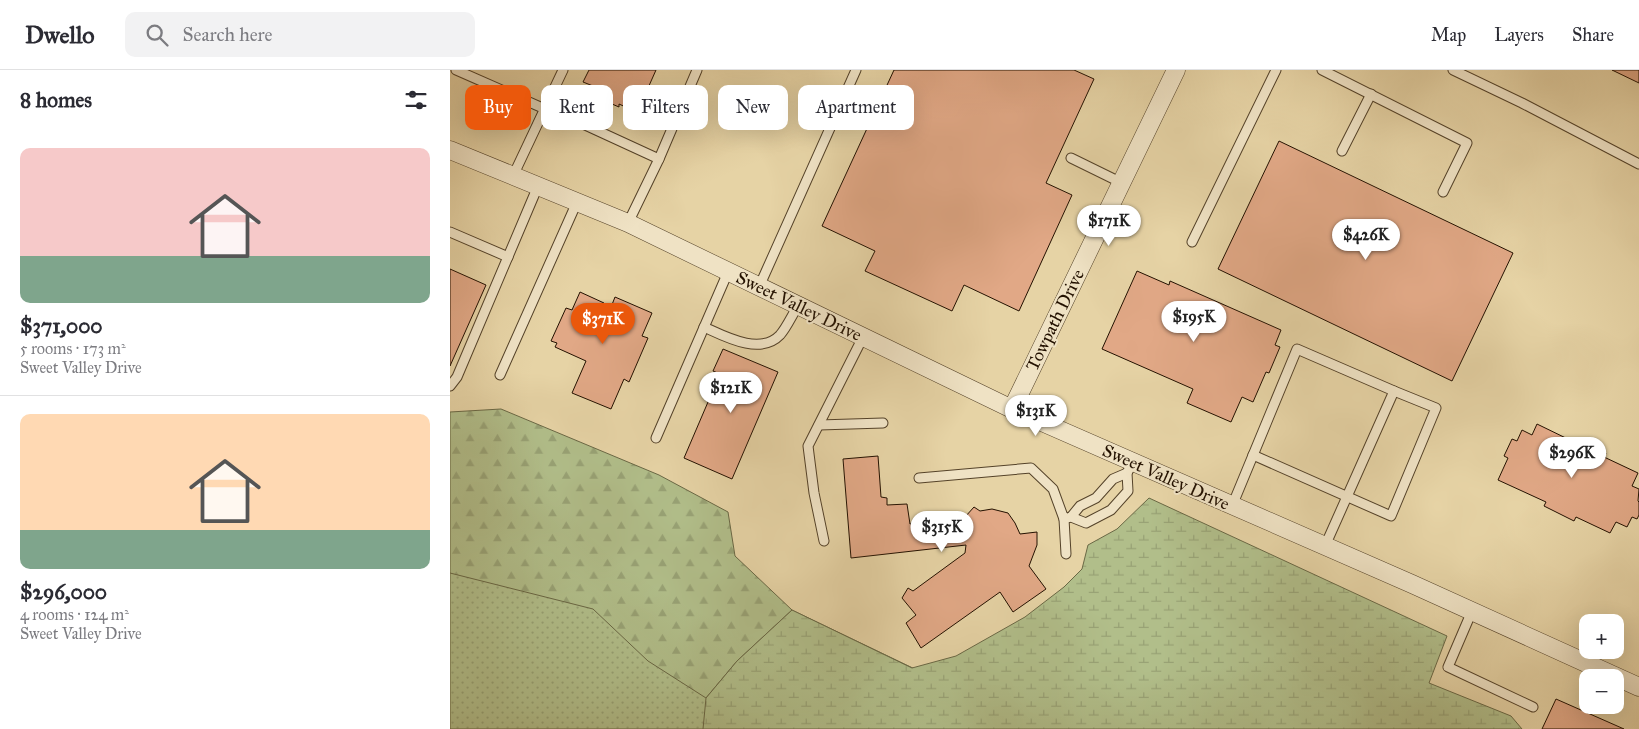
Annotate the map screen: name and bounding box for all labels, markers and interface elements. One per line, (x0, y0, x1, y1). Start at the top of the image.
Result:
search box (125, 12, 475, 57)
text: Dwello (25, 20, 95, 50)
icon: search (143, 21, 171, 49)
text: Search here (183, 23, 273, 46)
text: Map (1431, 24, 1466, 46)
text: Layers (1494, 24, 1544, 46)
text: Share (1572, 24, 1614, 46)
chip: Buy (465, 85, 531, 130)
chip: Rent (541, 85, 613, 130)
chip: Filters (623, 85, 708, 130)
chip: New (718, 85, 788, 130)
chip: Apartment (798, 85, 914, 130)
icon: filters (402, 86, 430, 114)
text: 8 homes (20, 87, 92, 113)
icon: home (180, 181, 270, 271)
pin: $171K (1074, 204, 1144, 247)
text: $171K (1088, 211, 1130, 230)
pin: $426K (1331, 218, 1401, 261)
text: $426K (1343, 225, 1389, 244)
street label: Sweet Valley Drive (733, 266, 865, 346)
street label: Towpath Drive (1021, 266, 1089, 374)
pin: $195K (1159, 300, 1229, 343)
pin: $371K (568, 302, 638, 345)
text: $195K (1172, 307, 1216, 326)
text: $371K (582, 309, 624, 328)
text: $371,000 (20, 313, 103, 339)
text: 5 rooms · 173 m² (20, 339, 126, 358)
text: Sweet Valley Drive (20, 358, 142, 377)
pin: $121K (696, 372, 766, 414)
text: $121K (710, 378, 752, 397)
pin: $131K (1001, 394, 1071, 437)
text: $131K (1016, 401, 1056, 420)
pin: $296K (1537, 436, 1607, 479)
street label: Sweet Valley Drive (1099, 439, 1233, 515)
text: $296K (1549, 443, 1595, 462)
icon: home (180, 446, 270, 536)
pin: $315K (907, 510, 977, 553)
text: $315K (922, 517, 963, 536)
text: $296,000 (20, 579, 107, 605)
text: 4 rooms · 124 m² (20, 605, 129, 624)
map controls (1579, 614, 1624, 714)
button: + (1579, 614, 1624, 659)
text: Sweet Valley Drive (20, 624, 142, 643)
button: − (1579, 669, 1624, 714)

